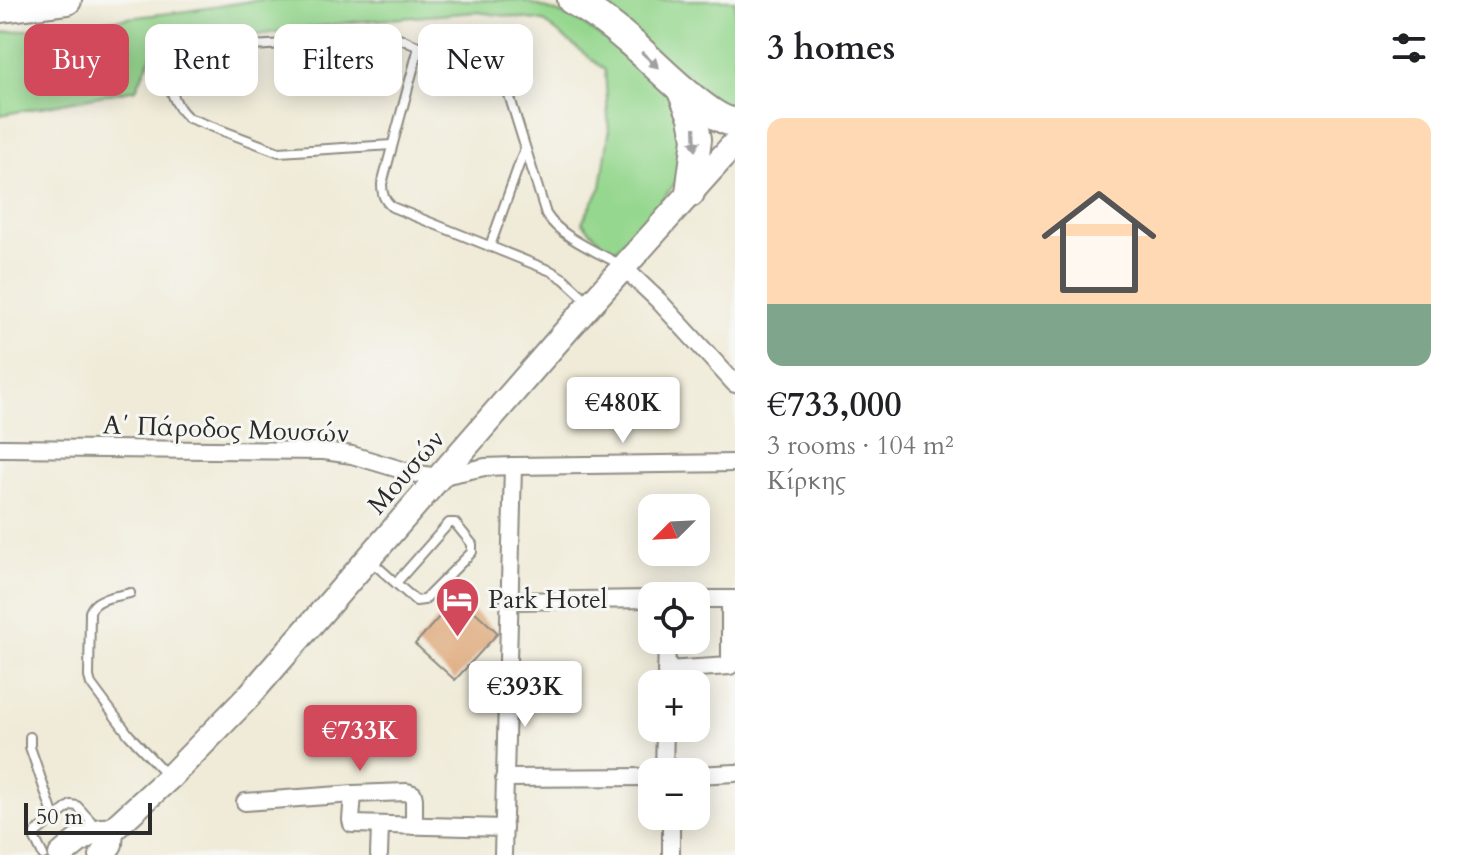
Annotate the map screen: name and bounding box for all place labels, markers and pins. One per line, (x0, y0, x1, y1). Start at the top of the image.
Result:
pin: €480K (567, 377, 679, 445)
hotel icon: Park Hotel (433, 575, 481, 638)
place label: Park Hotel (488, 582, 608, 617)
pin: €393K (469, 661, 581, 729)
pin: €733K (304, 705, 416, 773)

